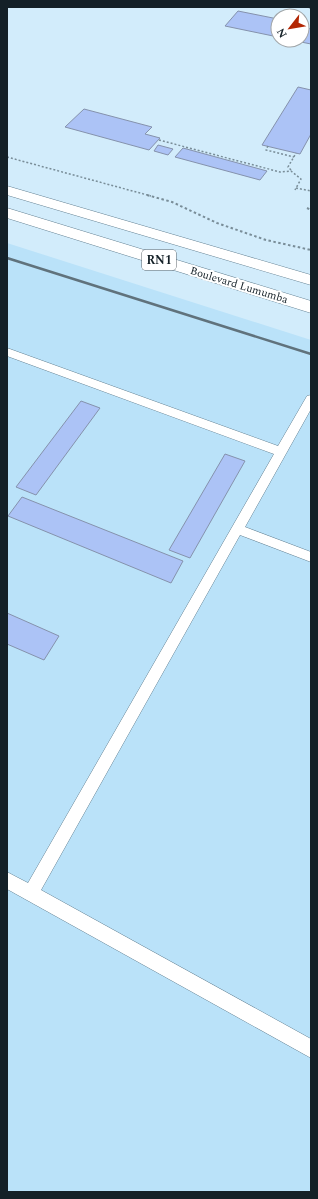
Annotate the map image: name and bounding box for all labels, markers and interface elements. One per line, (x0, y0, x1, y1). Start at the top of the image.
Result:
north arrow (270, 8, 310, 48)
text: N (272, 25, 291, 41)
road number: RN1 (142, 250, 176, 270)
street label: Boulevard Lumumba (188, 262, 291, 308)

